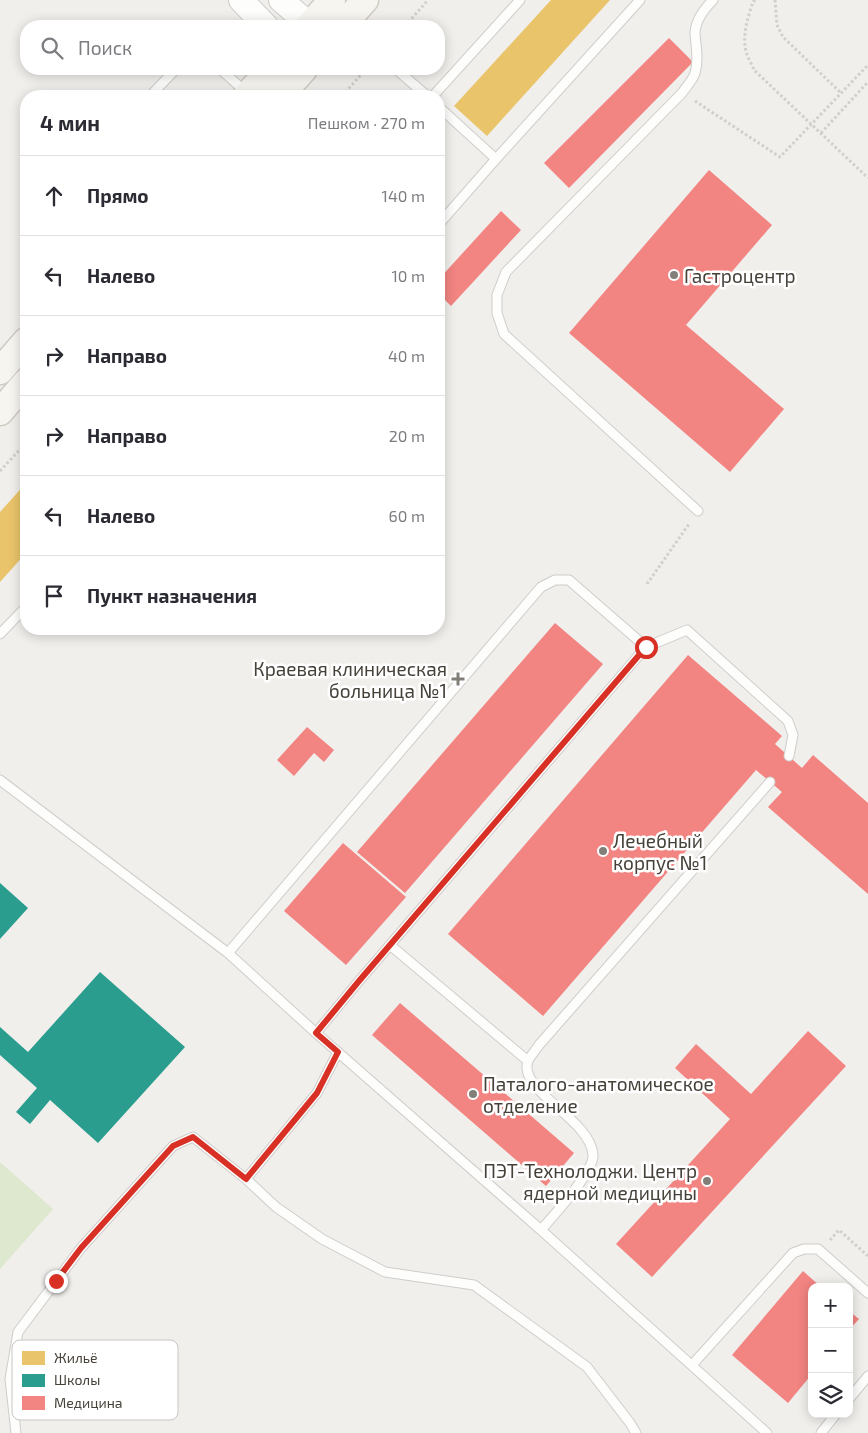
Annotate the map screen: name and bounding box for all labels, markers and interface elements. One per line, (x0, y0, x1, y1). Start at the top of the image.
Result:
search box (20, 20, 445, 75)
icon: search (38, 34, 66, 62)
text: Поиск (78, 36, 132, 59)
text: 4 мин (40, 110, 100, 135)
text: Пешком · 270 m (308, 113, 425, 132)
icon: ahead (40, 182, 68, 210)
text: Прямо (87, 184, 149, 207)
text: 140 m (382, 186, 425, 205)
icon: left (40, 262, 68, 290)
text: Налево (87, 264, 155, 287)
place label: Гастроцентр (684, 264, 796, 287)
text: 10 m (391, 266, 425, 285)
marker: Гастроцентр (668, 269, 680, 281)
icon: right (40, 342, 68, 370)
text: Направо (87, 344, 167, 367)
text: 40 m (388, 346, 425, 365)
icon: right (40, 422, 68, 450)
text: Направо (87, 424, 167, 447)
text: 20 m (389, 426, 425, 445)
icon: left (40, 502, 68, 530)
text: Налево (87, 504, 155, 527)
text: 60 m (389, 506, 425, 525)
icon: arrive (40, 582, 68, 610)
text: Пункт назначения (87, 584, 257, 607)
route start (635, 636, 658, 659)
place label: Краевая клиническая больница №1 (253, 657, 447, 702)
marker: Краевая клиническая больница №1 (451, 672, 465, 686)
place label: Лечебный корпус №1 (613, 829, 707, 875)
marker: Лечебный корпус №1 (597, 845, 609, 857)
place label: Паталого-анатомическое отделение (483, 1072, 714, 1117)
marker: Паталого-анатомическое отделение (467, 1088, 479, 1100)
place label: ПЭТ-Технолоджи. Центр ядерной медицины (483, 1159, 697, 1204)
marker: ПЭТ-Технолоджи. Центр ядерной медицины (701, 1175, 713, 1187)
route end (45, 1270, 68, 1293)
map controls (808, 1283, 853, 1418)
button: + (808, 1283, 853, 1328)
button: − (808, 1328, 853, 1373)
legend (12, 1340, 178, 1420)
text: Жильё (54, 1349, 98, 1366)
text: Школы (54, 1371, 100, 1388)
button: layers (808, 1373, 853, 1418)
text: Медицина (54, 1394, 123, 1411)

